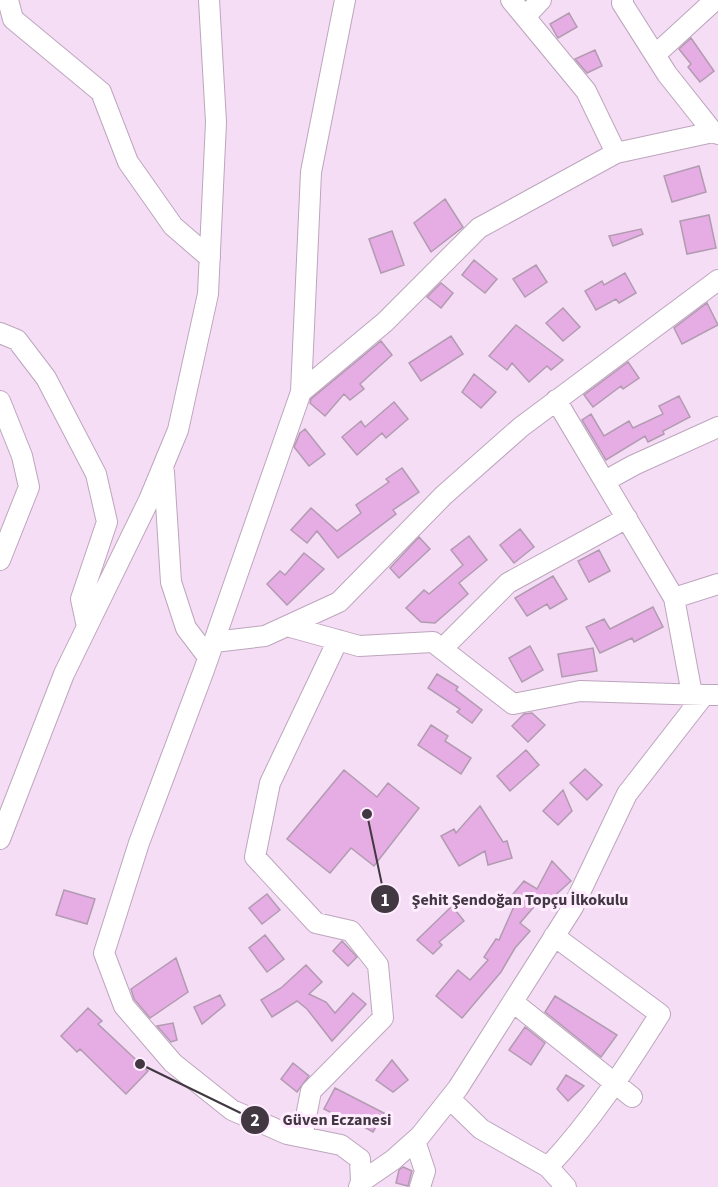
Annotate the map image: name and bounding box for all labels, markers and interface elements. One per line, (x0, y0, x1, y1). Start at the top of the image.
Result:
callout: Şehit Şendoğan Topçu İlkokulu (370, 882, 641, 916)
text: 1 (380, 888, 390, 913)
text: Şehit Şendoğan Topçu İlkokulu (412, 889, 628, 911)
callout: Güven Eczanesi (240, 1103, 403, 1137)
text: 2 (250, 1108, 260, 1133)
text: Güven Eczanesi (283, 1109, 391, 1131)

